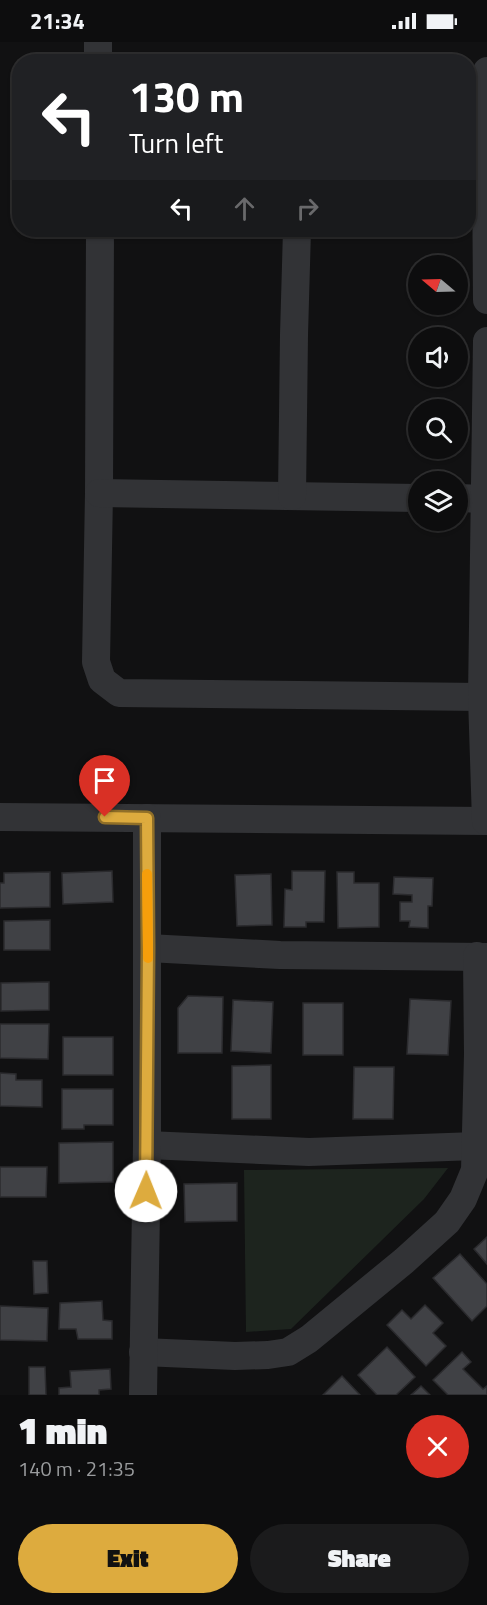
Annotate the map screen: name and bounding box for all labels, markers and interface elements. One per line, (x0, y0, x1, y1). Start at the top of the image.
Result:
text: 21:34 (30, 4, 85, 38)
text: 130 m (129, 64, 244, 128)
icon: left (30, 78, 108, 156)
text: Turn left (129, 122, 223, 163)
icon: left (165, 192, 198, 225)
icon: ahead (228, 192, 261, 225)
icon: right (291, 192, 324, 225)
north arrow (408, 255, 468, 315)
map controls (408, 255, 468, 531)
button: sound (408, 327, 468, 387)
button: search (408, 399, 468, 459)
button: layers (408, 471, 468, 531)
pin (79, 755, 130, 817)
icon: arrive (88, 764, 121, 797)
position arrow (114, 1159, 178, 1223)
text: 1 min (18, 1403, 107, 1458)
button: close (406, 1415, 469, 1478)
text: 140 m · 21:35 (18, 1453, 135, 1484)
button: Exit (18, 1524, 238, 1593)
button: Share (250, 1524, 469, 1593)

